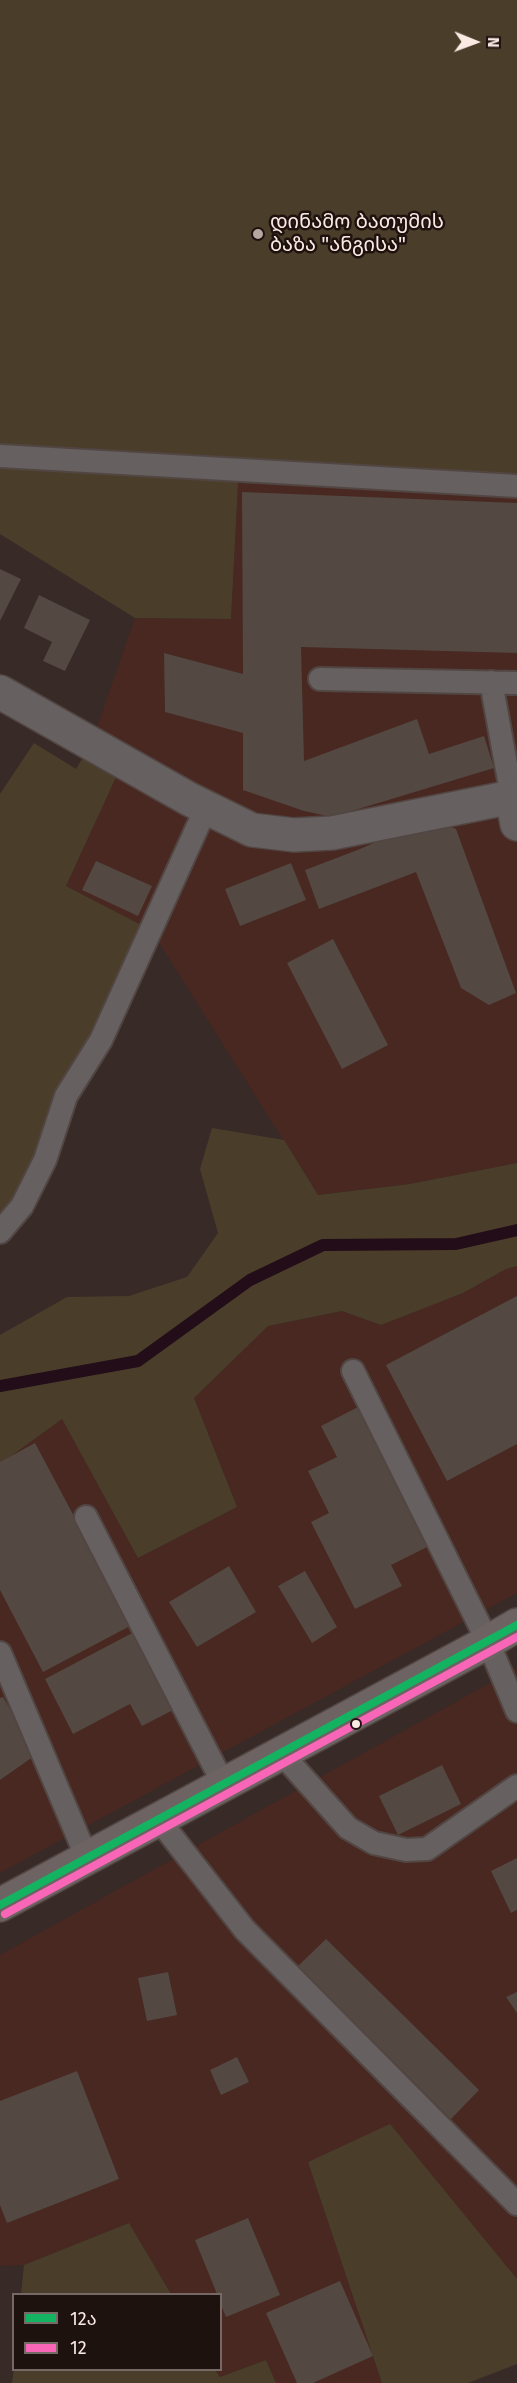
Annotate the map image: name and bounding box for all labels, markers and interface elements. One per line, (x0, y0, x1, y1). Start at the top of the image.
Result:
north arrow (445, 12, 505, 72)
text: N (484, 37, 503, 48)
place label: დინამო ბათუმის ბაზა "ანგისა" (270, 210, 444, 257)
marker: დინამო ბათუმის ბაზა "ანგისა" (251, 227, 265, 241)
unlabelled marker (350, 1718, 362, 1730)
legend (12, 2293, 222, 2371)
text: 12ა (70, 2308, 97, 2330)
text: 12 (70, 2337, 87, 2359)

